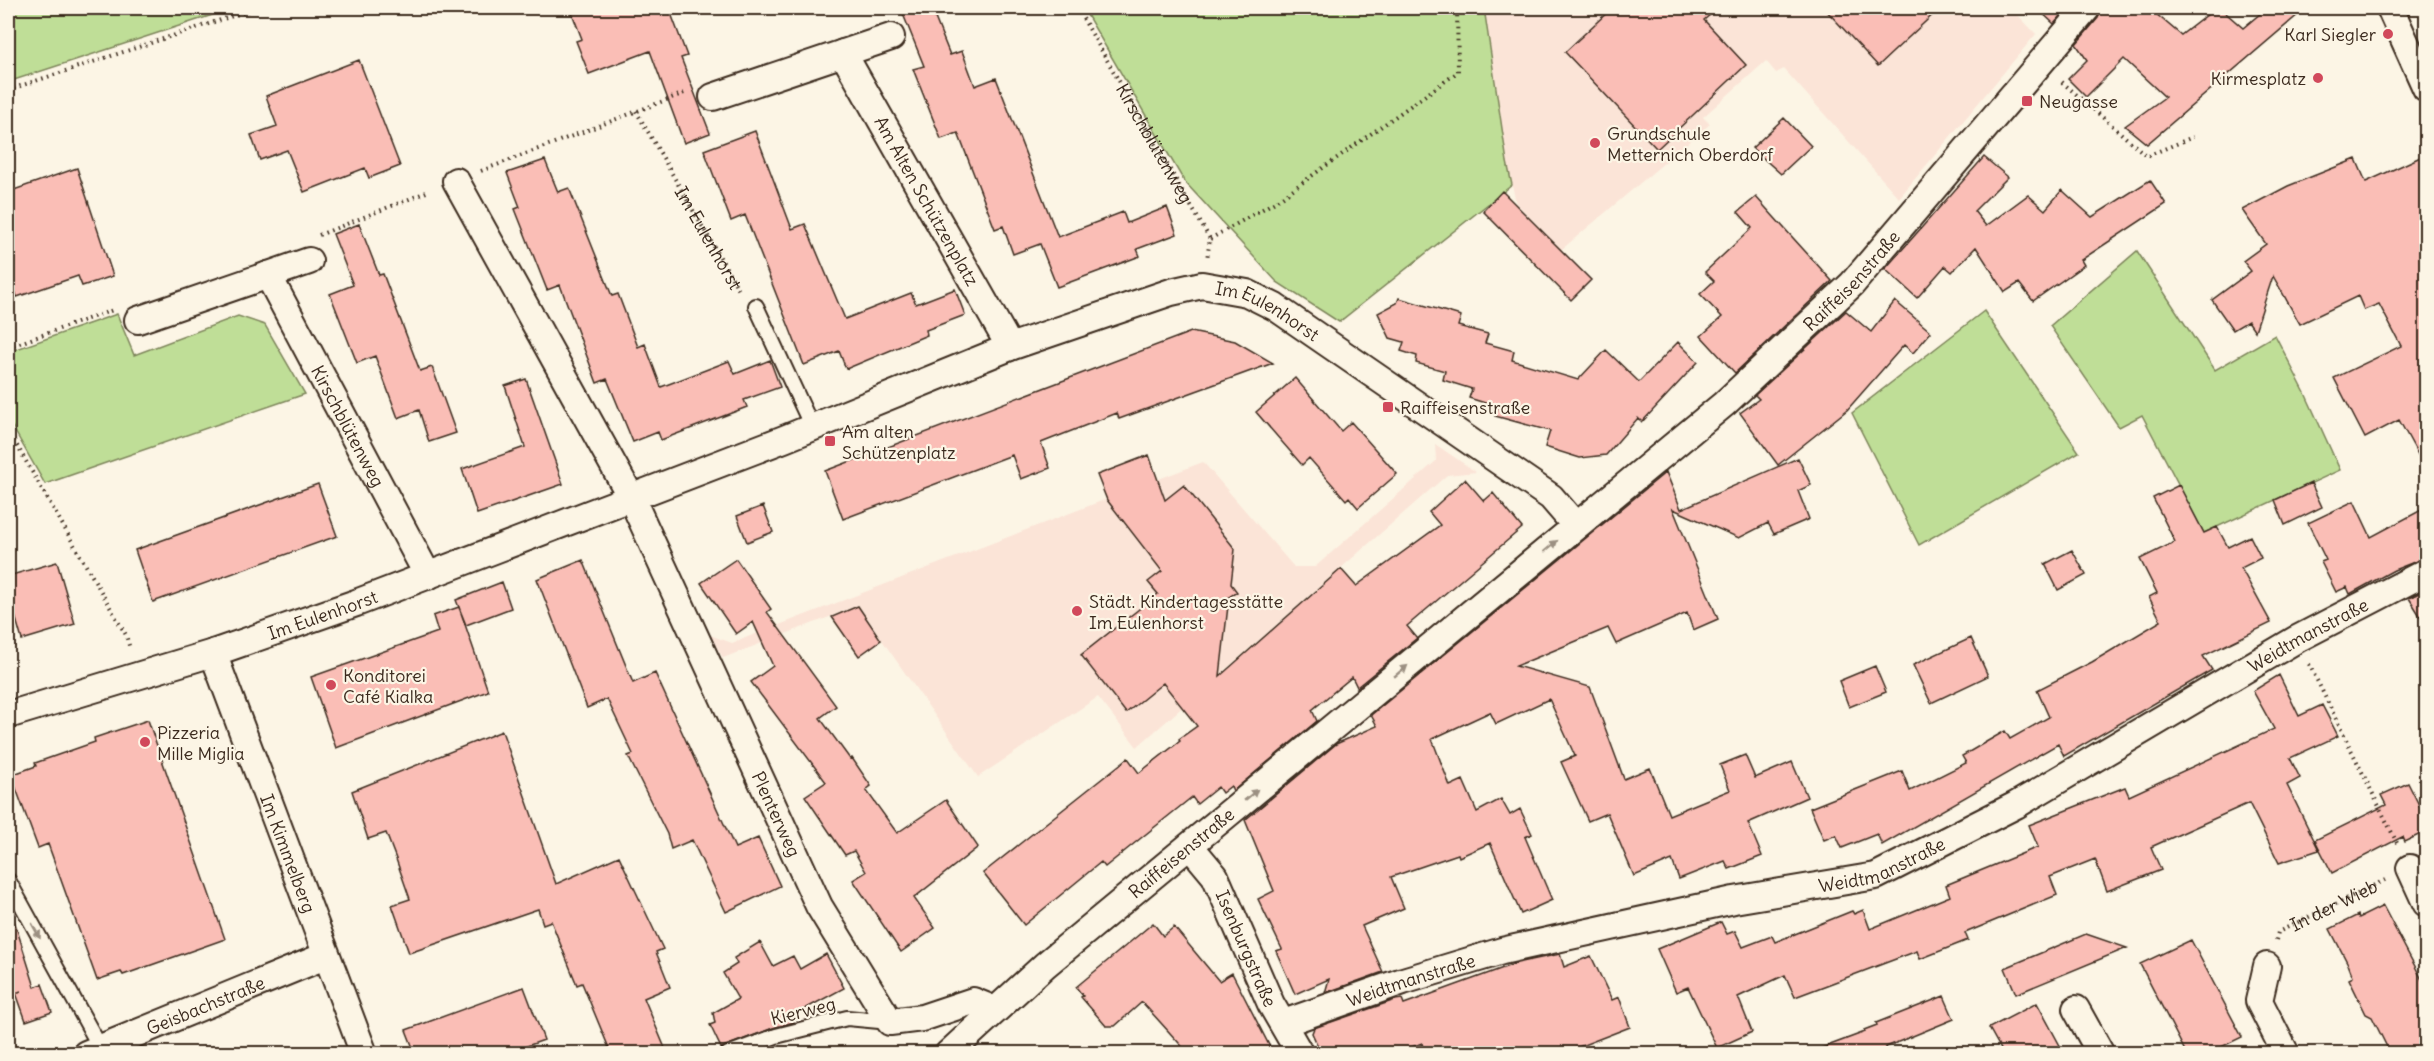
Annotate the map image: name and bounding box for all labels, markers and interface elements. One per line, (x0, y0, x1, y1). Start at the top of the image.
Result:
place label: Karl Siegler (2284, 23, 2377, 46)
marker: Karl Siegler (2381, 27, 2395, 41)
place label: Kirmesplatz (2211, 67, 2306, 90)
marker: Kirmesplatz (2311, 71, 2325, 85)
street label: Kirschblütenweg (1111, 79, 1198, 207)
place label: Neugasse (2039, 90, 2118, 113)
marker: Neugasse (2020, 94, 2034, 108)
street label: Am Alten Schützenplatz (870, 112, 984, 290)
place label: Grundschule Metternich Oberdorf (1607, 122, 1774, 166)
marker: Grundschule Metternich Oberdorf (1588, 136, 1602, 150)
street label: Im Eulenhorst (670, 182, 747, 293)
street label: Raiffeisenstraße (1798, 225, 1904, 336)
street label: Im Eulenhorst (1213, 276, 1324, 346)
street label: Kirschblütenweg (307, 361, 390, 491)
place label: Raiffeisenstraße (1400, 396, 1530, 419)
marker: Raiffeisenstraße (1381, 400, 1395, 414)
place label: Am alten Schützenplatz (842, 420, 956, 464)
marker: Am alten Schützenplatz (823, 434, 837, 448)
one-way arrow (1544, 541, 1559, 553)
street label: Im Eulenhorst (264, 584, 380, 645)
place label: Städt. Kindertagesstätte Im Eulenhorst (1089, 590, 1283, 634)
street label: Weidtmanstraße (2243, 593, 2372, 677)
marker: Städt. Kindertagesstätte Im Eulenhorst (1070, 604, 1084, 618)
place label: Konditorei Café Kialka (343, 664, 433, 708)
one-way arrow (1393, 664, 1409, 677)
marker: Konditorei Café Kialka (324, 678, 338, 692)
place label: Pizzeria Mille Miglia (157, 721, 245, 765)
marker: Pizzeria Mille Miglia (138, 735, 152, 749)
street label: Plenterweg (747, 767, 806, 860)
one-way arrow (1243, 789, 1258, 802)
street label: Im Kimmelberg (256, 791, 321, 916)
street label: Raiffeisenstraße (1123, 802, 1239, 903)
street label: Weidtmanstraße (1817, 831, 1949, 897)
street label: In der Wieb (2286, 874, 2381, 936)
street label: Isenburgstraße (1211, 886, 1282, 1010)
one-way arrow (31, 923, 41, 940)
street label: Weidtmanstraße (1343, 948, 1478, 1012)
street label: Geisbachstraße (143, 971, 268, 1040)
street label: Kierweg (768, 992, 838, 1030)

